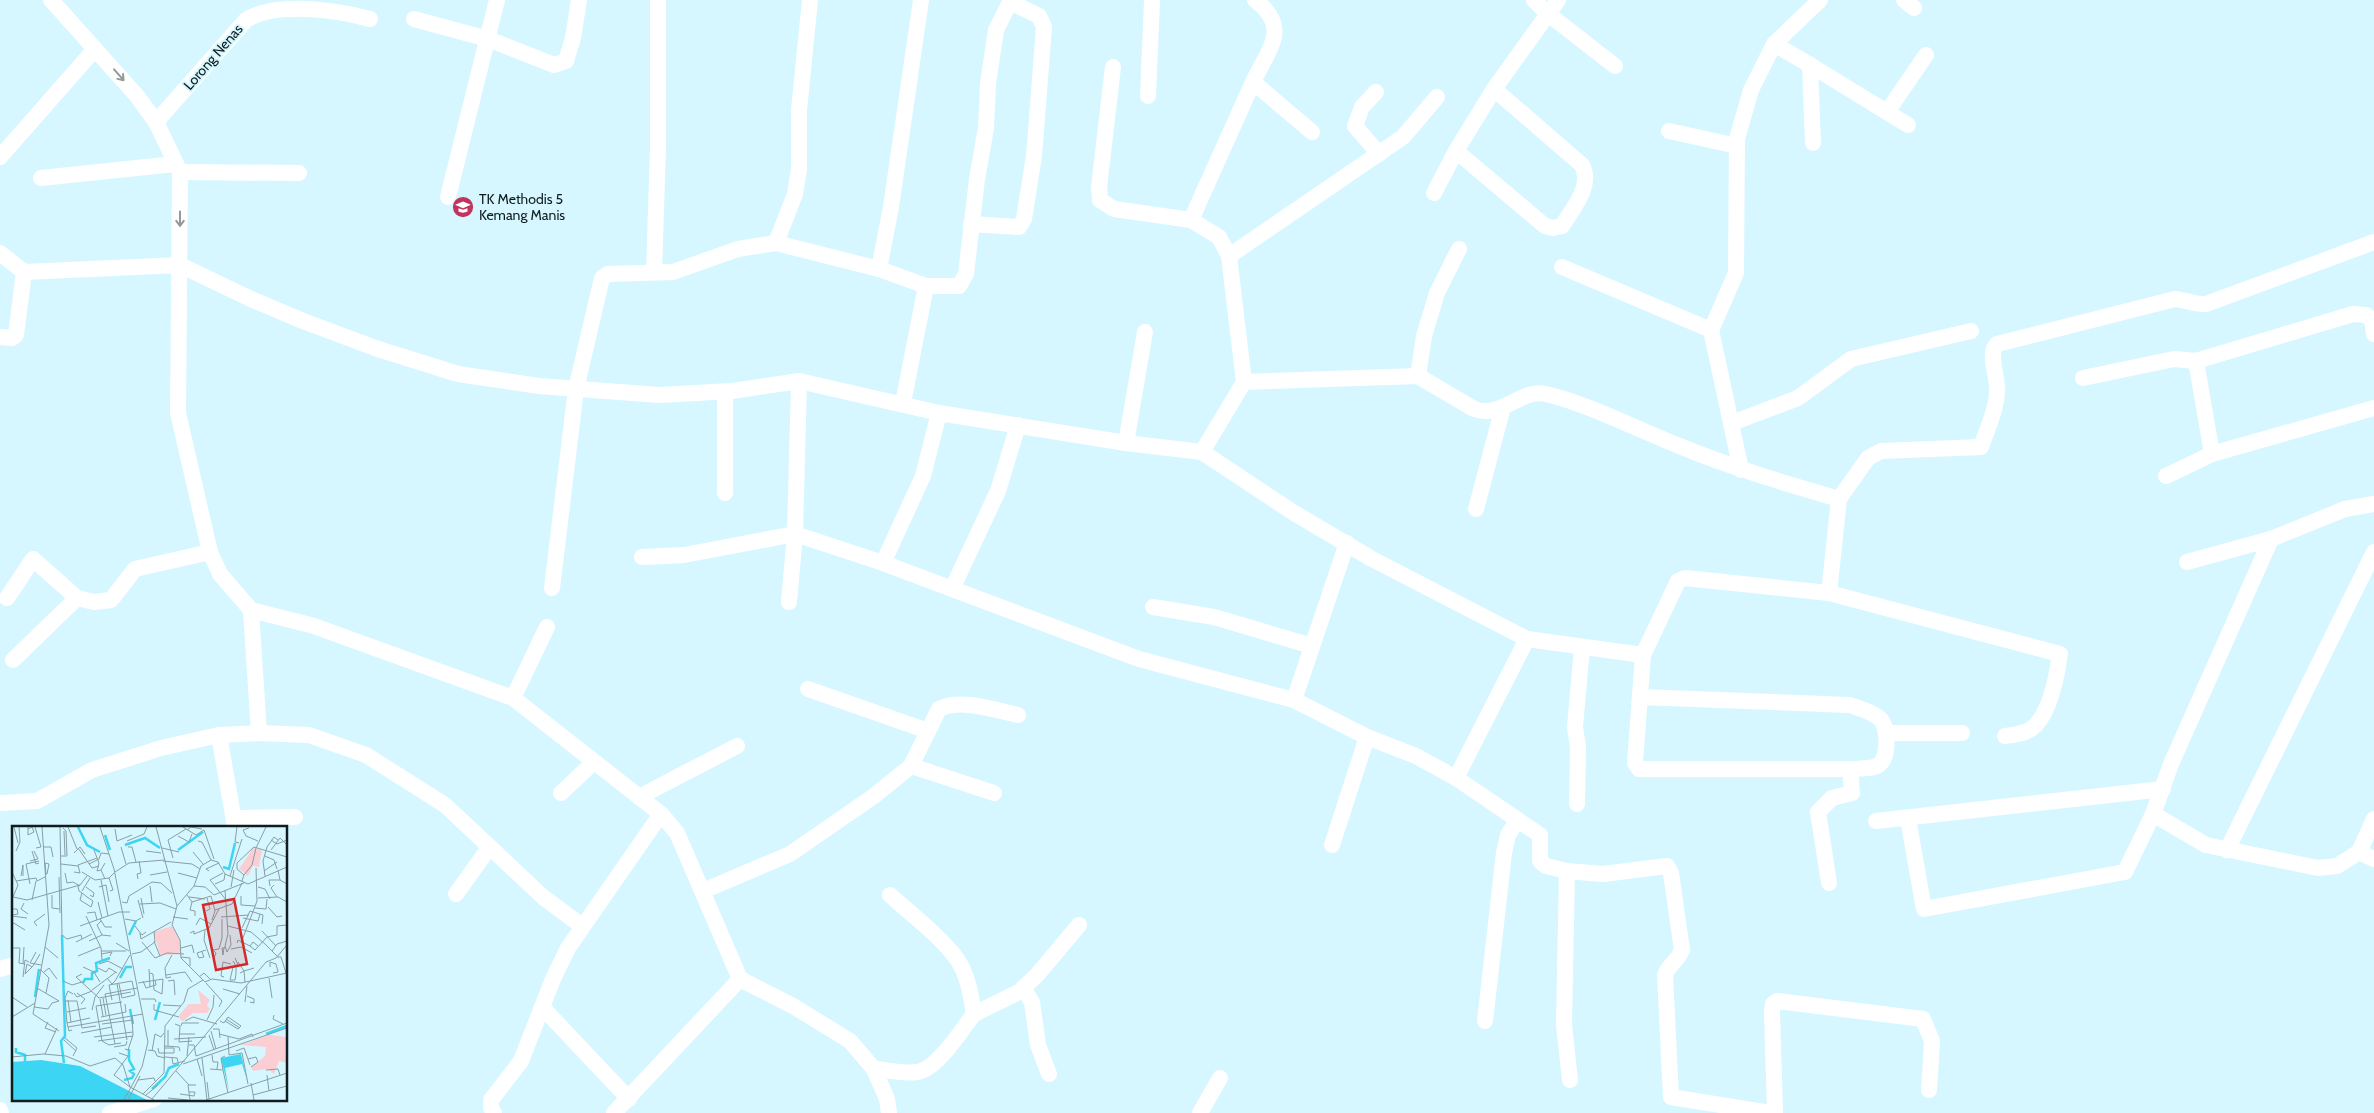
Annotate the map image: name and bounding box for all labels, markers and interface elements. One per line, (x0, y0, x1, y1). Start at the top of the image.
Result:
street label: Lorong Nenas (179, 20, 247, 94)
one-way arrow (113, 69, 125, 82)
place label: TK Methodis 5 Kemang Manis (479, 190, 565, 224)
school or university icon: TK Methodis 5 Kemang Manis (451, 195, 475, 219)
one-way arrow (175, 210, 185, 227)
inset map (12, 826, 288, 1100)

